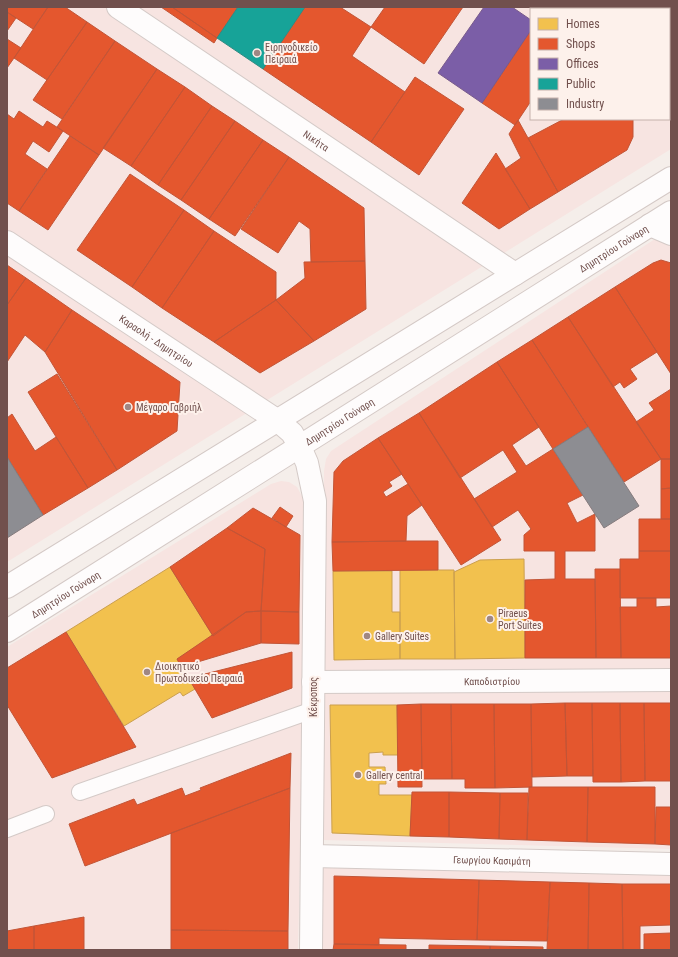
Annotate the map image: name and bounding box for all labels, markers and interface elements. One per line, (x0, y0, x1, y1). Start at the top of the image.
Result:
legend (530, 8, 670, 120)
text: Homes (566, 17, 600, 31)
text: Shops (566, 37, 595, 51)
place label: Ειρηνοδικείο Πειραιά (265, 42, 318, 65)
marker: Ειρηνοδικείο Πειραιά (252, 48, 262, 58)
text: Offices (566, 57, 599, 71)
text: Public (566, 77, 596, 91)
text: Industry (566, 97, 604, 111)
street label: Νικήτα (301, 128, 331, 153)
street label: Δημητρίου Γούναρη (577, 223, 650, 274)
street label: Καραολή - Δημητρίου (118, 312, 195, 369)
street label: Δημητρίου Γούναρη (303, 396, 376, 447)
marker: Μέγαρο Γαβριήλ (123, 402, 133, 412)
place label: Μέγαρο Γαβριήλ (136, 402, 202, 413)
street label: Δημητρίου Γούναρη (29, 568, 102, 620)
place label: Piraeus Port Suites (498, 608, 542, 631)
marker: Piraeus Port Suites (485, 614, 495, 624)
marker: Gallery Suites (362, 631, 372, 641)
place label: Gallery Suites (375, 631, 430, 642)
place label: Διοικητικό Πρωτοδικείο Πειραιά (155, 661, 243, 684)
marker: Διοικητικό Πρωτοδικείο Πειραιά (142, 667, 152, 677)
street label: Καποδιστρίου (464, 675, 520, 687)
street label: Κέκροπος (308, 677, 320, 717)
marker: Gallery central (353, 770, 363, 780)
place label: Gallery central (366, 770, 423, 781)
street label: Γεωργίου Κασιμάτη (453, 854, 531, 866)

